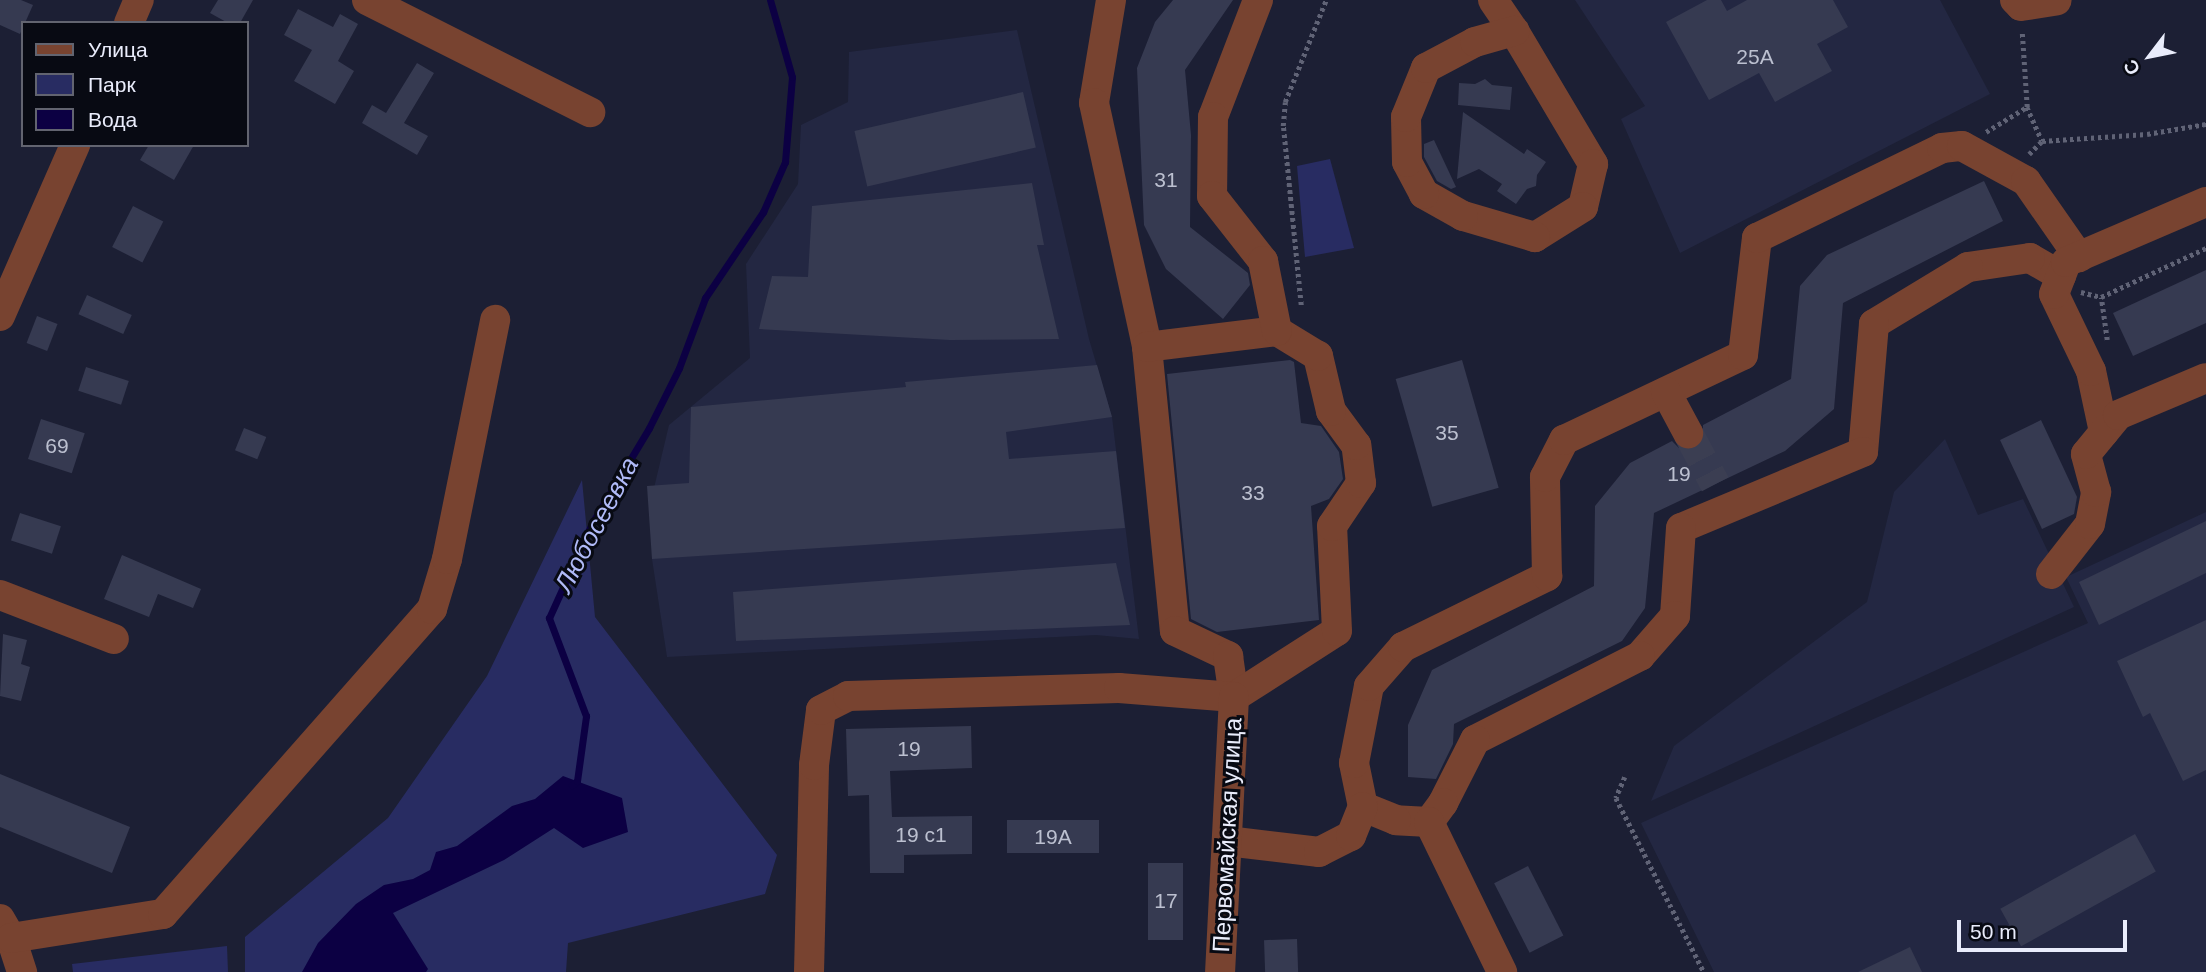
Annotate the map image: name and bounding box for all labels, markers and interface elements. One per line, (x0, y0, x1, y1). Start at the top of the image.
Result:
legend (21, 21, 248, 147)
north arrow (2115, 21, 2185, 91)
text: Улица (88, 38, 148, 61)
house number: 25А (1736, 44, 1774, 70)
text: С (2119, 56, 2144, 79)
text: Парк (88, 73, 136, 96)
text: Вода (88, 108, 137, 131)
house number: 31 (1154, 167, 1178, 193)
house number: 35 (1435, 420, 1459, 446)
house number: 69 (45, 433, 69, 459)
water label: Любосеевка (548, 452, 646, 598)
house number: 19 (1667, 461, 1691, 487)
house number: 33 (1241, 480, 1265, 506)
street label: Первомайская улица (1206, 717, 1248, 953)
house number: 19 (897, 736, 921, 762)
house number: 19 с1 (895, 822, 947, 848)
house number: 19А (1034, 824, 1072, 850)
house number: 17 (1154, 888, 1178, 914)
scale bar (1961, 906, 2131, 950)
text: 50 m (1970, 920, 2017, 943)

